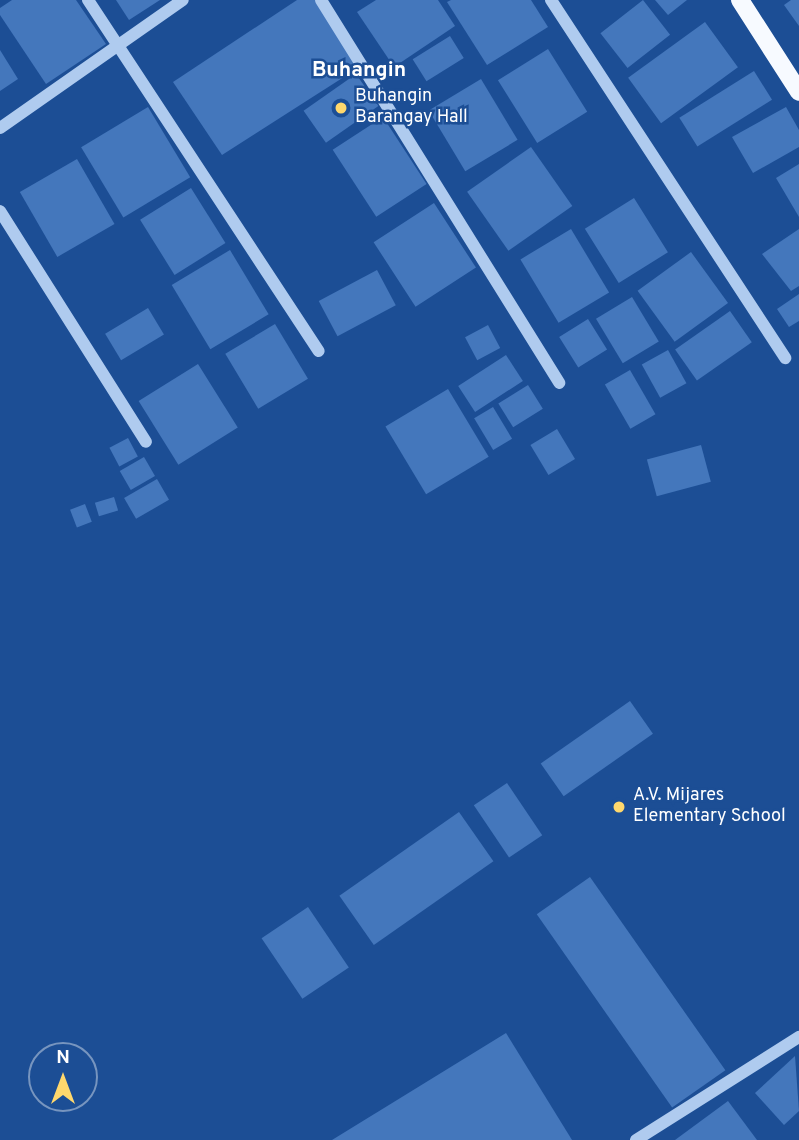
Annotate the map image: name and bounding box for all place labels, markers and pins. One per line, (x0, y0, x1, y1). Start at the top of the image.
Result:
place label: Buhangin Barangay Hall (355, 87, 468, 130)
marker: Buhangin Barangay Hall (333, 100, 349, 116)
place label: A.V. Mijares Elementary School (633, 786, 786, 828)
marker: A.V. Mijares Elementary School (611, 799, 627, 815)

